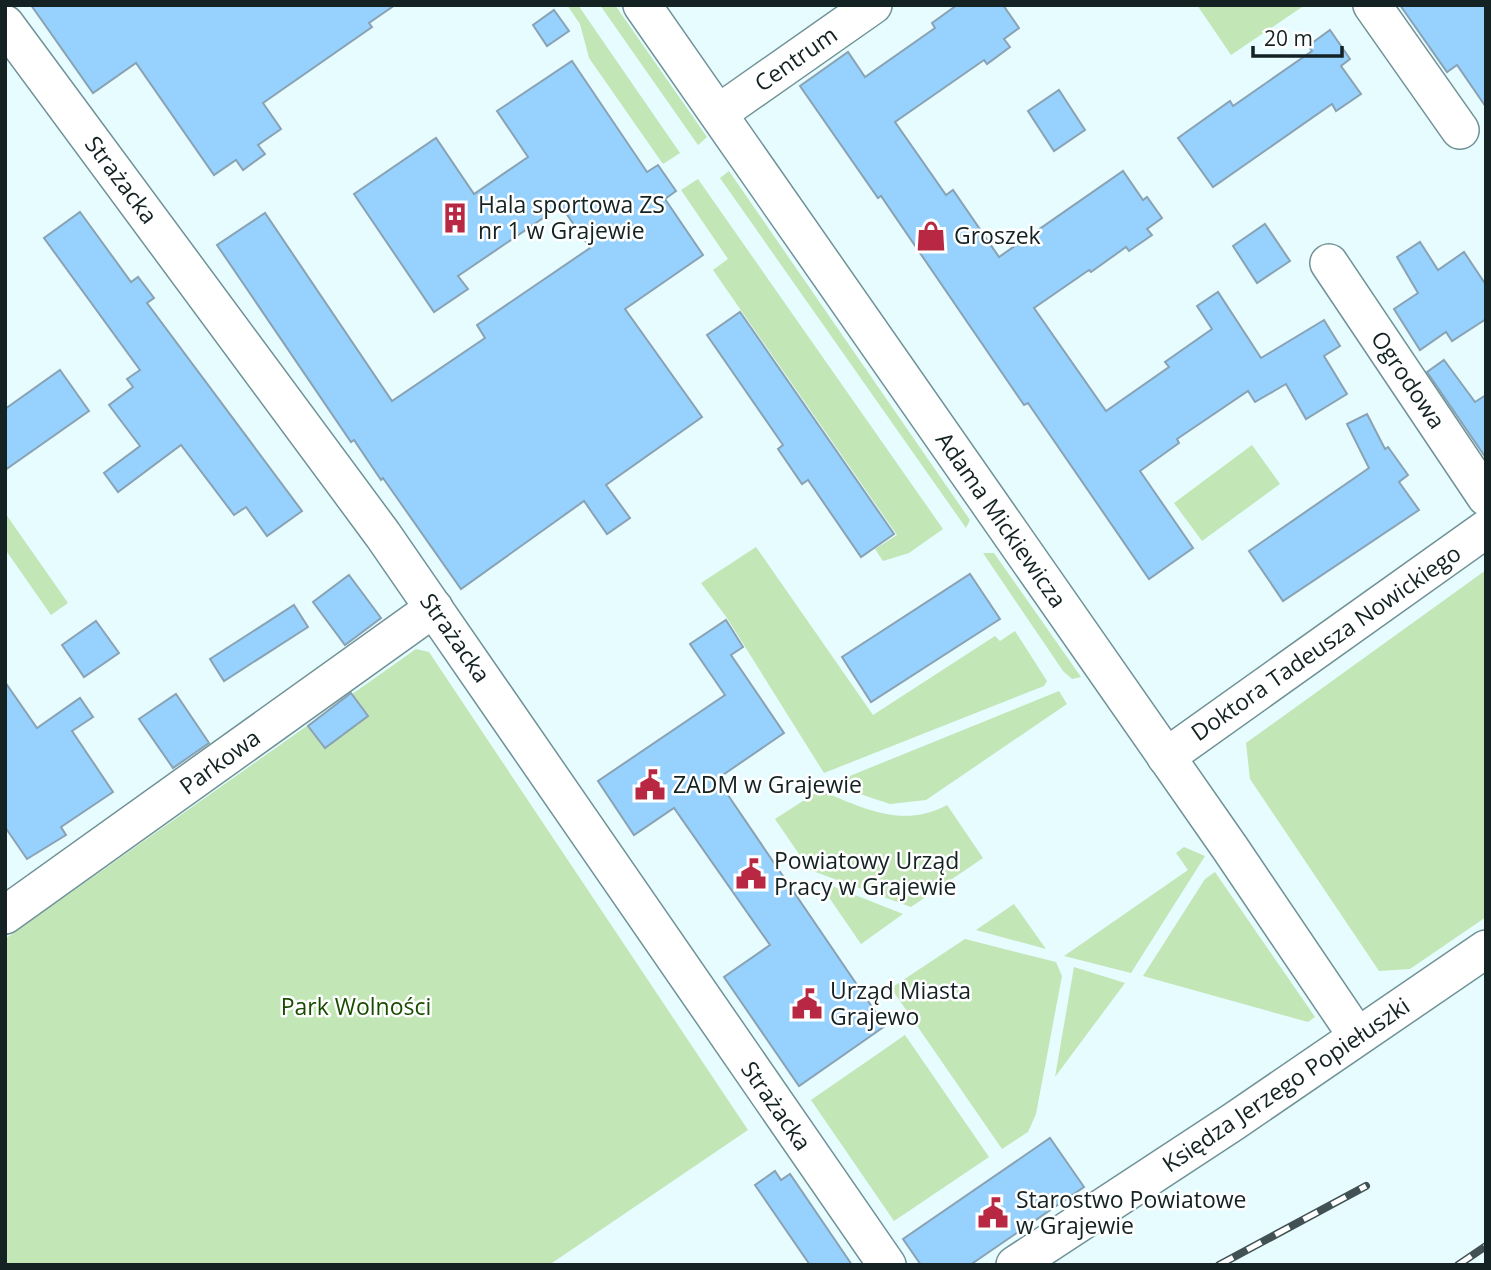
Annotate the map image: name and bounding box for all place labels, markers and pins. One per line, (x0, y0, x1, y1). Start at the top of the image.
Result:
place label: Hala sportowa ZS nr 1 w Grajewie (478, 188, 665, 246)
building icon: Hala sportowa ZS nr 1 w Grajewie (438, 201, 472, 235)
shop icon: Groszek (914, 219, 948, 253)
place label: Groszek (954, 219, 1041, 251)
public building icon: ZADM w Grajewie (633, 768, 667, 802)
place label: ZADM w Grajewie (673, 768, 862, 800)
place label: Powiatowy Urząd Pracy w Grajewie (774, 844, 959, 902)
public building icon: Powiatowy Urząd Pracy w Grajewie (734, 857, 768, 891)
place label: Urząd Miasta Grajewo (830, 974, 971, 1032)
public building icon: Urząd Miasta Grajewo (790, 987, 824, 1021)
place label: Starostwo Powiatowe w Grajewie (1016, 1183, 1246, 1241)
public building icon: Starostwo Powiatowe w Grajewie (976, 1196, 1010, 1230)

